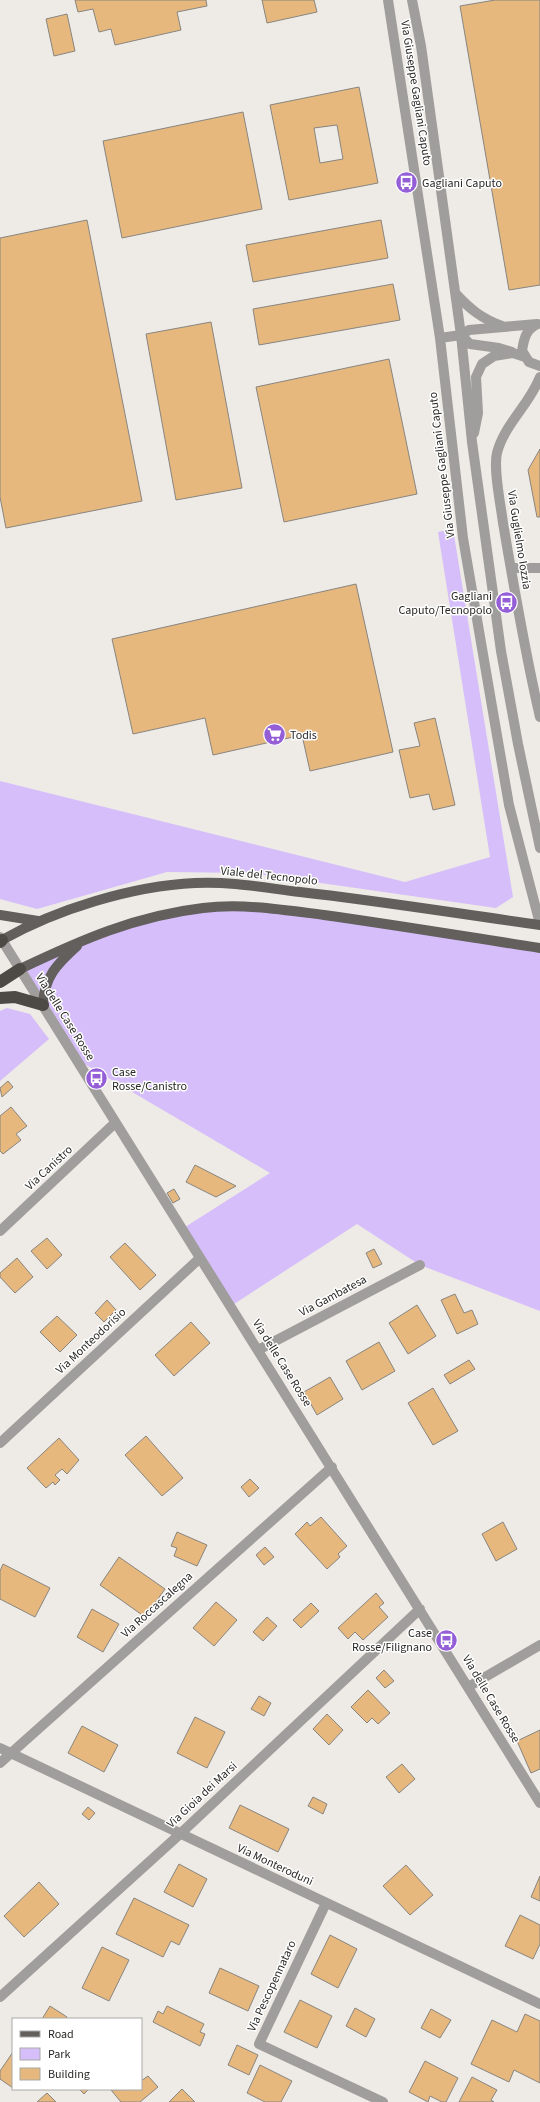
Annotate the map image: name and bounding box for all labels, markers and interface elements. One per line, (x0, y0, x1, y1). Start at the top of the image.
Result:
street label: Via Giuseppe Gagliani Caputo (396, 19, 436, 167)
bus stop icon: Gagliani Caputo (394, 170, 420, 196)
place label: Gagliani Caputo (422, 175, 502, 192)
street label: Via Giuseppe Gagliani Caputo (425, 391, 459, 539)
street label: Via Guglielmo Iozzia (503, 489, 535, 591)
place label: Gagliani Caputo/Tecnopolo (398, 588, 492, 619)
bus stop icon: Gagliani Caputo/Tecnopolo (494, 590, 520, 616)
supermarket icon: Todis (261, 722, 287, 748)
place label: Todis (290, 727, 317, 744)
street label: Viale del Tecnopolo (220, 862, 318, 890)
street label: Via delle Case Rosse (31, 970, 99, 1064)
place label: Case Rosse/Canistro (112, 1064, 187, 1095)
bus stop icon: Case Rosse/Canistro (83, 1066, 109, 1092)
street label: Via Canistro (21, 1142, 77, 1194)
street label: Via Gambatesa (296, 1271, 370, 1321)
street label: Via Monteodorisio (52, 1304, 130, 1378)
street label: Via delle Case Rosse (248, 1316, 316, 1410)
street label: Via Roccascalegna (117, 1568, 197, 1642)
place label: Case Rosse/Filignano (352, 1625, 432, 1656)
bus stop icon: Case Rosse/Filignano (434, 1627, 460, 1653)
street label: Via delle Case Rosse (458, 1652, 524, 1746)
street label: Via Gioia dei Marsi (163, 1758, 241, 1832)
street label: Via Monteroduni (234, 1840, 316, 1890)
street label: Via Pescopennataro (243, 1938, 301, 2034)
legend (12, 2018, 142, 2090)
text: Road (48, 2026, 74, 2043)
text: Park (48, 2046, 70, 2063)
text: Building (48, 2066, 90, 2083)

